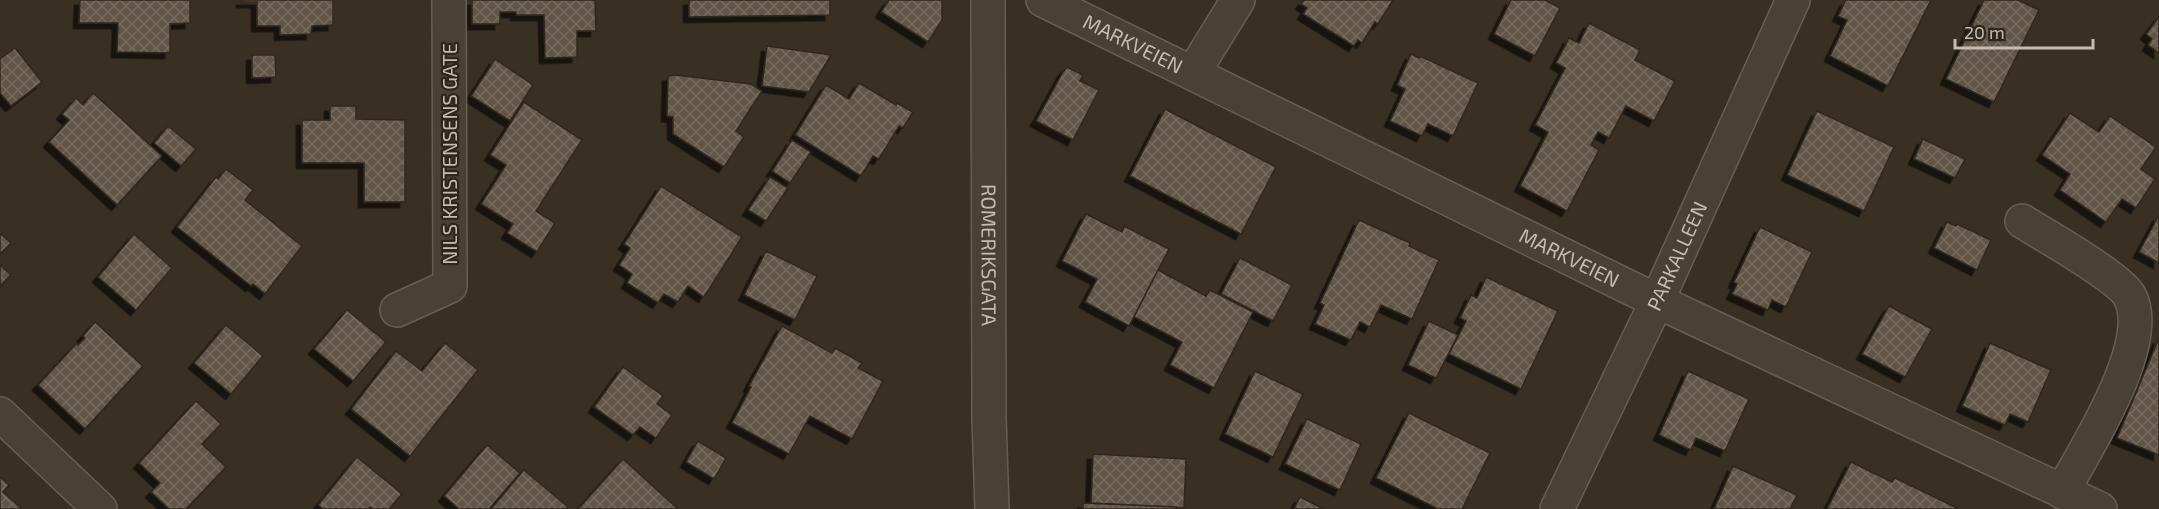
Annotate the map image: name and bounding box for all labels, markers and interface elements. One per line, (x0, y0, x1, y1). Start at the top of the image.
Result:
street label: MARKVEIEN (1079, 9, 1187, 78)
scale bar (1955, 12, 2093, 50)
text: 20 m (1964, 21, 2005, 43)
street label: NILS KRISTENSENS GATE (437, 43, 461, 265)
street label: ROMERIKSGATA (977, 184, 1002, 327)
street label: PARKALLEEN (1641, 197, 1711, 314)
street label: MARKVEIEN (1516, 222, 1623, 292)

